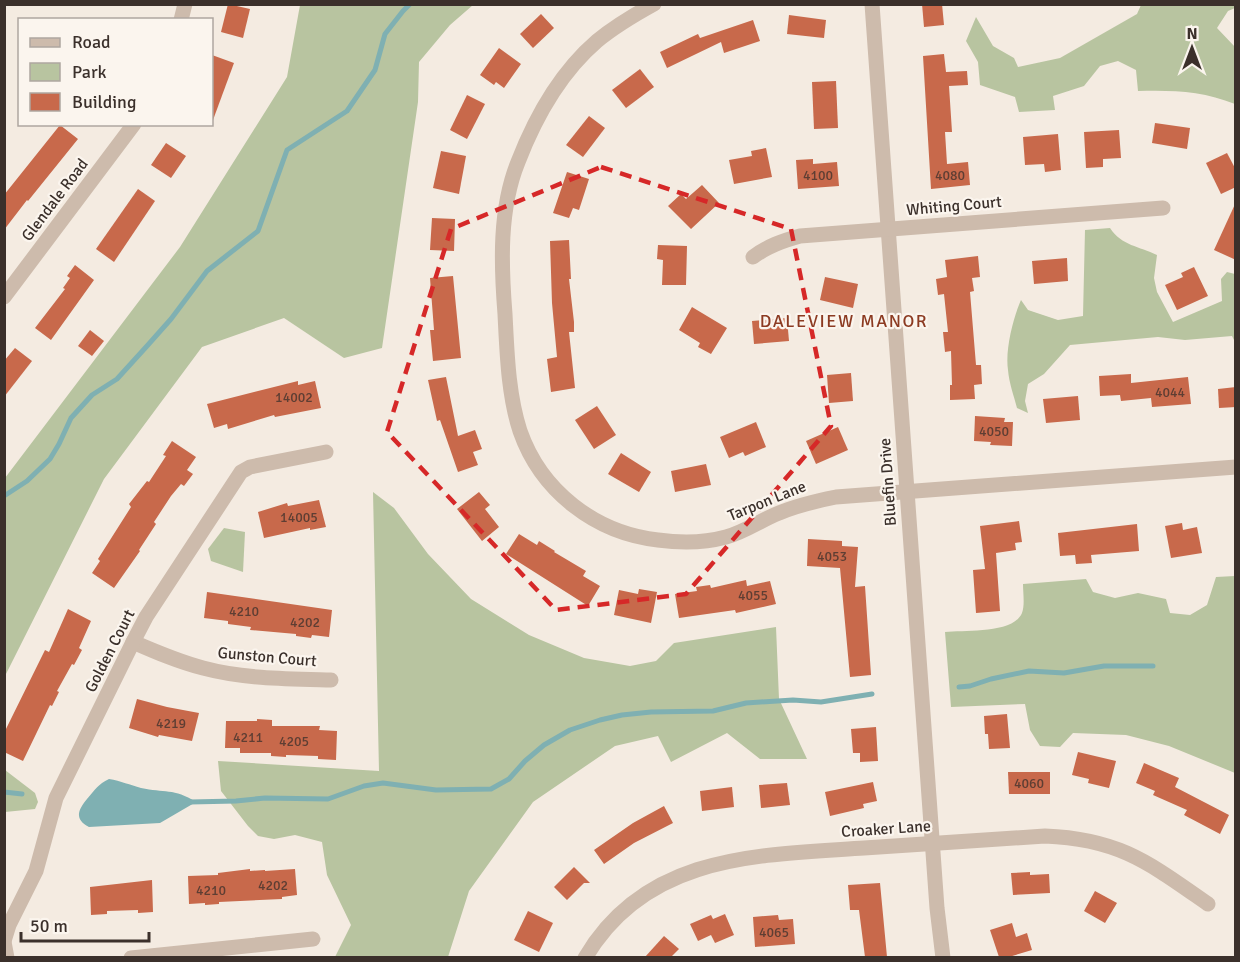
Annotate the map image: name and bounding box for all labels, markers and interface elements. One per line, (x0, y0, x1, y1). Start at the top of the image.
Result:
legend (18, 18, 213, 126)
north arrow (1162, 18, 1222, 78)
text: N (1186, 24, 1198, 44)
text: Road (72, 31, 111, 53)
text: Park (72, 61, 107, 83)
text: Building (72, 91, 136, 113)
street label: Glendale Road (17, 155, 93, 245)
house number: 4100 (803, 167, 833, 184)
house number: 4080 (935, 167, 965, 184)
street label: Whiting Court (905, 192, 1003, 220)
district label: DALEVIEW MANOR (760, 310, 928, 332)
house number: 4044 (1155, 384, 1186, 401)
house number: 14002 (275, 389, 313, 406)
house number: 4050 (979, 423, 1009, 440)
street label: Bluefin Drive (875, 437, 901, 527)
street label: Tarpon Lane (725, 476, 809, 526)
house number: 14005 (280, 509, 318, 526)
house number: 4053 (817, 548, 847, 565)
house number: 4055 (738, 587, 768, 604)
house number: 4210 (229, 603, 259, 620)
street label: Golden Court (81, 606, 140, 696)
house number: 4202 (290, 614, 320, 631)
street label: Gunston Court (217, 643, 318, 671)
house number: 4219 (156, 715, 186, 732)
house number: 4211 (233, 729, 263, 746)
house number: 4205 (279, 733, 309, 750)
house number: 4060 (1014, 775, 1044, 792)
street label: Croaker Lane (840, 816, 932, 842)
house number: 4202 (258, 877, 288, 894)
house number: 4210 (196, 882, 226, 899)
scale bar (21, 905, 148, 943)
text: 50 m (30, 915, 68, 937)
house number: 4065 (759, 924, 789, 941)

